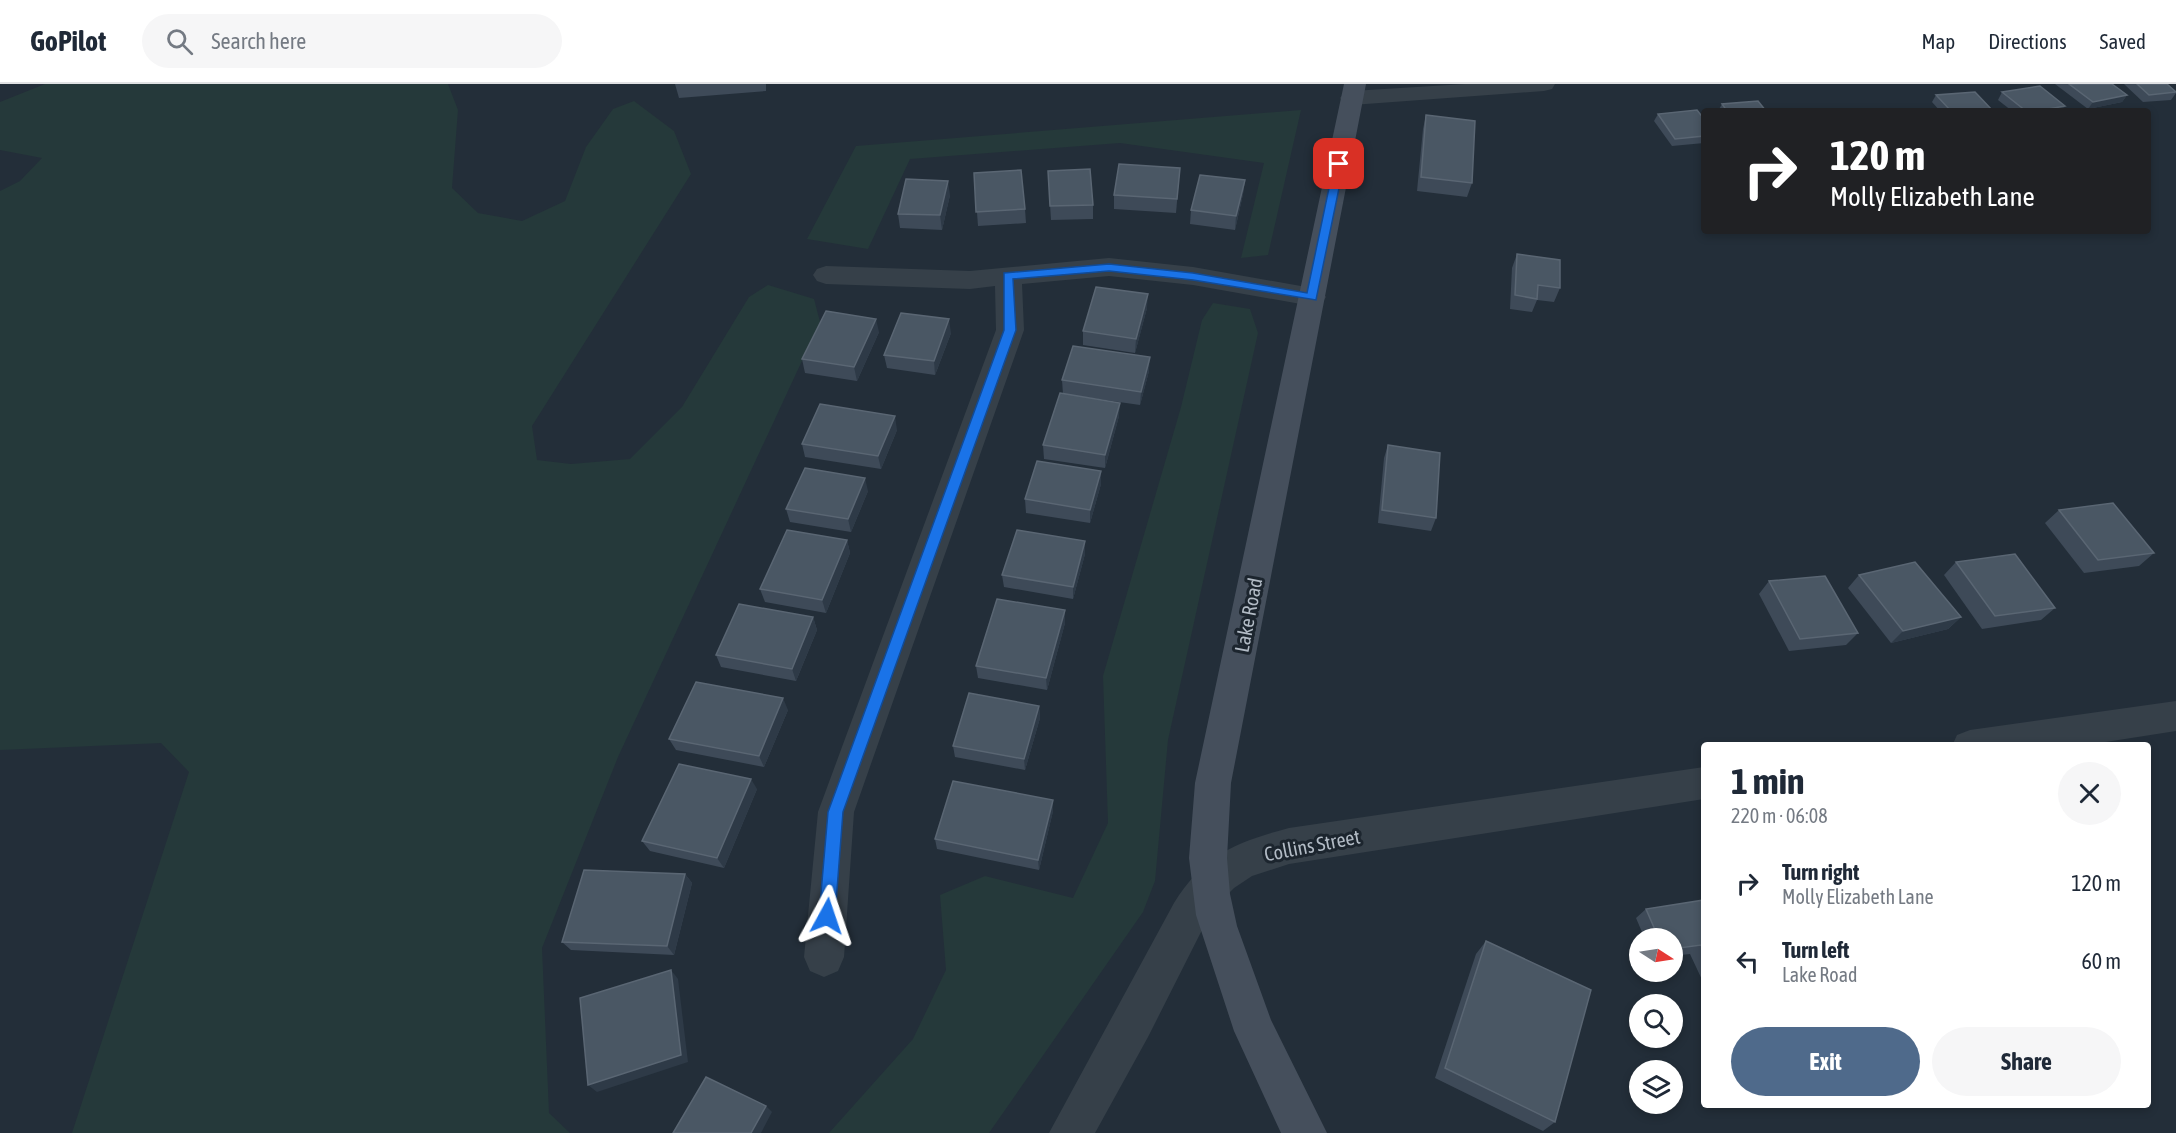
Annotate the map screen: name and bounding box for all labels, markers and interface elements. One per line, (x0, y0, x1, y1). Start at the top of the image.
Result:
search box (142, 14, 562, 68)
text: GoPilot (30, 25, 106, 57)
icon: search (163, 25, 196, 58)
text: Search here (211, 28, 306, 54)
text: Map (1921, 29, 1955, 53)
text: Directions (1988, 29, 2067, 53)
text: Saved (2100, 29, 2146, 53)
text: 120 m (1830, 131, 1925, 179)
icon: right (1731, 132, 1809, 210)
pin (1313, 138, 1364, 189)
icon: arrive (1322, 147, 1355, 180)
text: Molly Elizabeth Lane (1830, 181, 2035, 212)
street label: Lake Road (1230, 576, 1266, 654)
text: 1 min (1731, 760, 1805, 802)
button: close (2058, 762, 2121, 825)
text: 220 m · 06:08 (1731, 804, 1828, 827)
street label: Collins Street (1262, 824, 1362, 866)
text: Turn right (1782, 859, 1859, 885)
icon: right (1731, 867, 1764, 900)
text: 120 m (2071, 870, 2121, 896)
position arrow (795, 884, 859, 948)
text: Molly Elizabeth Lane (1782, 885, 1934, 908)
north arrow (1629, 928, 1683, 982)
map controls (1629, 928, 1683, 1114)
text: Turn left (1782, 937, 1849, 963)
icon: left (1731, 945, 1764, 978)
text: 60 m (2081, 948, 2121, 974)
text: Lake Road (1782, 963, 1857, 986)
button: search (1629, 994, 1683, 1048)
button: Exit (1731, 1027, 1920, 1096)
button: Share (1932, 1027, 2121, 1096)
button: layers (1629, 1060, 1683, 1114)

